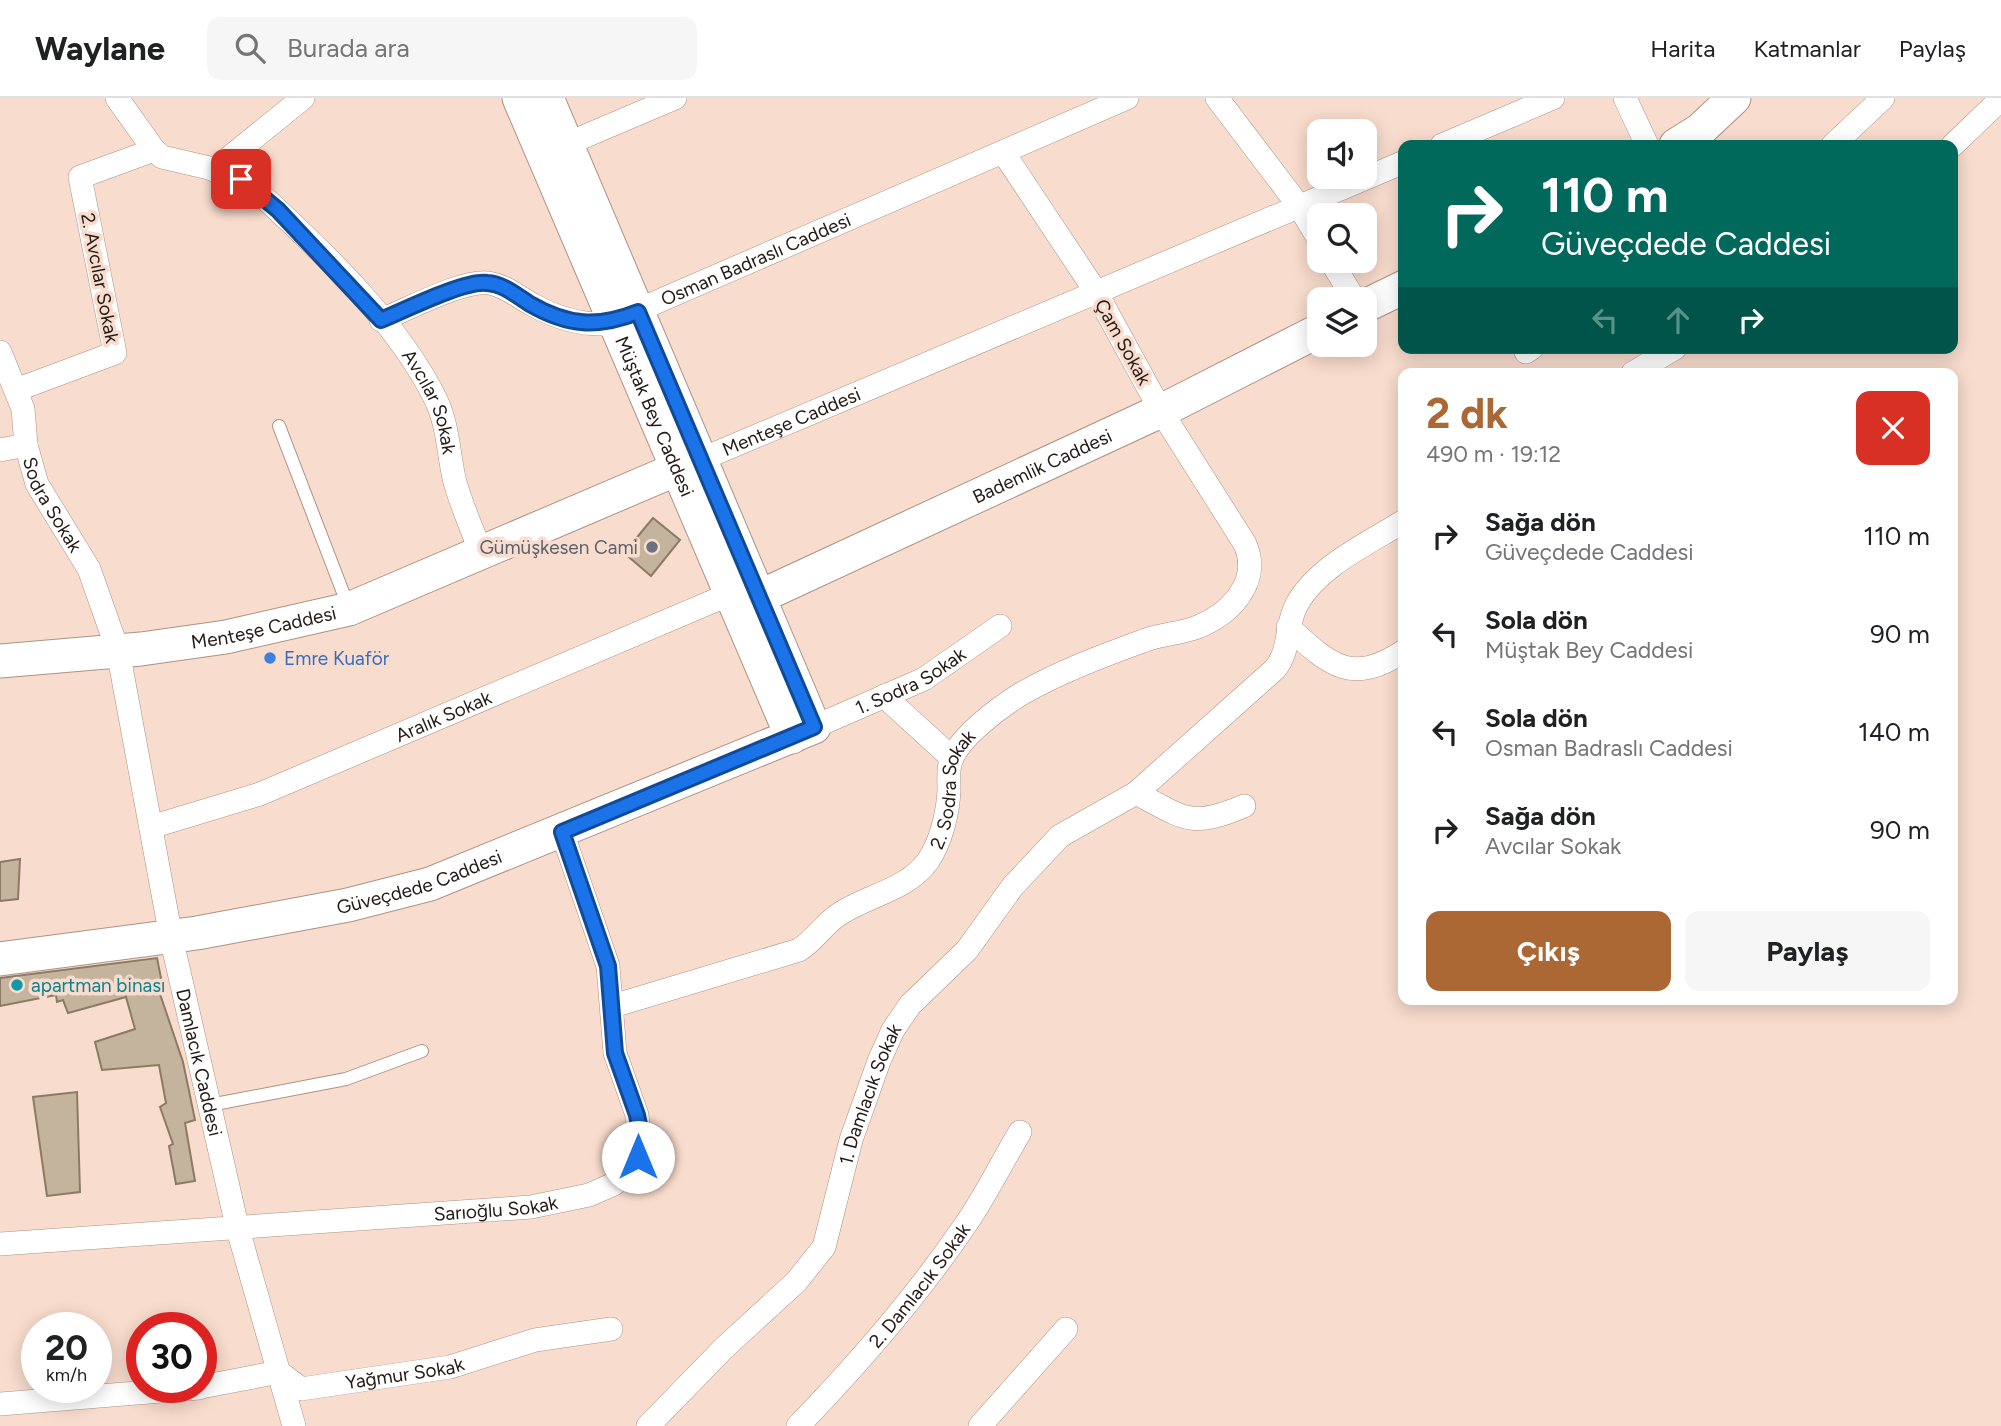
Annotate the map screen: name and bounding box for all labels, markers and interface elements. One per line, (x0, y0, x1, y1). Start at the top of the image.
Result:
search box (207, 17, 697, 80)
text: Waylane (35, 29, 165, 68)
icon: search (231, 29, 269, 67)
text: Burada ara (287, 32, 410, 64)
text: Harita (1650, 34, 1715, 63)
text: Katmanlar (1753, 34, 1861, 63)
text: Paylaş (1899, 34, 1966, 63)
map controls (1307, 119, 1377, 357)
button: sound (1307, 119, 1377, 189)
pin (211, 149, 271, 209)
icon: arrive (222, 160, 260, 198)
text: 110 m (1541, 165, 1669, 224)
icon: right (1426, 168, 1517, 259)
button: search (1307, 203, 1377, 273)
street label: Osman Badraslı Caddesi (657, 208, 854, 310)
street label: 2. Avcılar Sokak (76, 211, 124, 346)
text: Güveçdede Caddesi (1541, 225, 1831, 263)
button: layers (1307, 287, 1377, 357)
street label: Çam Sokak (1090, 295, 1156, 390)
icon: left (1586, 301, 1624, 339)
icon: ahead (1659, 301, 1697, 339)
icon: right (1732, 301, 1770, 339)
street label: Müştak Bey Caddesi (611, 332, 699, 500)
street label: Avcılar Sokak (398, 345, 461, 456)
street label: Menteşe Caddesi (719, 382, 864, 461)
text: 2 dk (1426, 388, 1508, 439)
button: close (1856, 391, 1930, 465)
street label: Bademlik Caddesi (969, 424, 1115, 508)
text: 490 m · 19:12 (1426, 440, 1561, 468)
street label: Sodra Sokak (18, 454, 88, 557)
text: Sağa dön (1485, 506, 1596, 538)
icon: right (1426, 517, 1464, 555)
text: 110 m (1863, 520, 1930, 552)
place label: Gümüşkesen Cami (479, 536, 638, 559)
text: Güveçdede Caddesi (1485, 538, 1694, 566)
marker: Gümüşkesen Cami (644, 539, 660, 555)
street label: Menteşe Caddesi (189, 601, 338, 653)
text: Sola dön (1485, 604, 1588, 636)
icon: left (1426, 615, 1464, 653)
text: 90 m (1870, 618, 1930, 650)
text: Müştak Bey Caddesi (1485, 636, 1693, 664)
street label: 1. Sodra Sokak (852, 642, 971, 719)
place label: Emre Kuaför (284, 647, 390, 670)
marker: Emre Kuaför (262, 650, 278, 666)
street label: Aralık Sokak (392, 685, 495, 747)
text: Sola dön (1485, 702, 1588, 734)
icon: left (1426, 713, 1464, 751)
text: 140 m (1858, 716, 1930, 748)
street label: 2. Sodra Sokak (925, 724, 980, 852)
text: Osman Badraslı Caddesi (1485, 734, 1733, 762)
text: Sağa dön (1485, 800, 1596, 832)
icon: right (1426, 811, 1464, 849)
text: 90 m (1870, 814, 1930, 846)
text: Avcılar Sokak (1485, 832, 1621, 860)
street label: Güveçdede Caddesi (335, 844, 505, 918)
button: Çıkış (1426, 911, 1671, 991)
button: Paylaş (1685, 911, 1930, 991)
place label: apartman binası (31, 974, 165, 997)
marker: apartman binası (9, 977, 25, 993)
street label: Damlacık Caddesi (172, 986, 228, 1138)
street label: 1. Damlacık Sokak (834, 1018, 906, 1167)
position arrow (601, 1120, 675, 1194)
street label: Sarıoğlu Sokak (433, 1190, 561, 1225)
street label: 2. Damlacık Sokak (864, 1218, 975, 1352)
speed limit sign: 30 (126, 1312, 217, 1403)
text: 20 (45, 1327, 88, 1369)
street label: Yağmur Sokak (344, 1352, 468, 1394)
text: km/h (46, 1364, 87, 1386)

